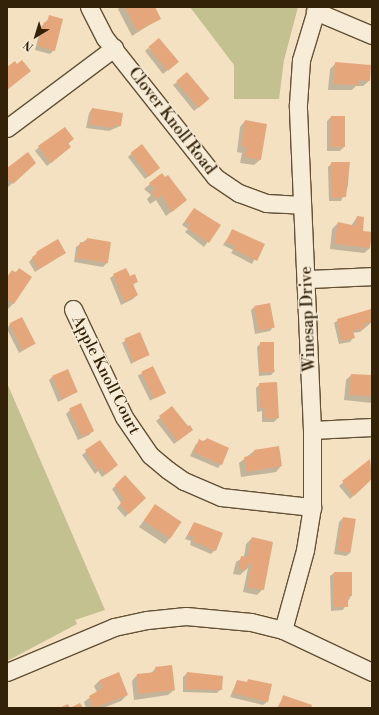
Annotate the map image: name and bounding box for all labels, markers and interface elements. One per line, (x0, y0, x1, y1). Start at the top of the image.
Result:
north arrow (16, 16, 56, 56)
text: N (21, 37, 36, 54)
street label: Clover Knoll Road (124, 64, 220, 178)
street label: Winesap Drive (297, 266, 319, 372)
street label: Apple Knoll Court (68, 312, 144, 438)

